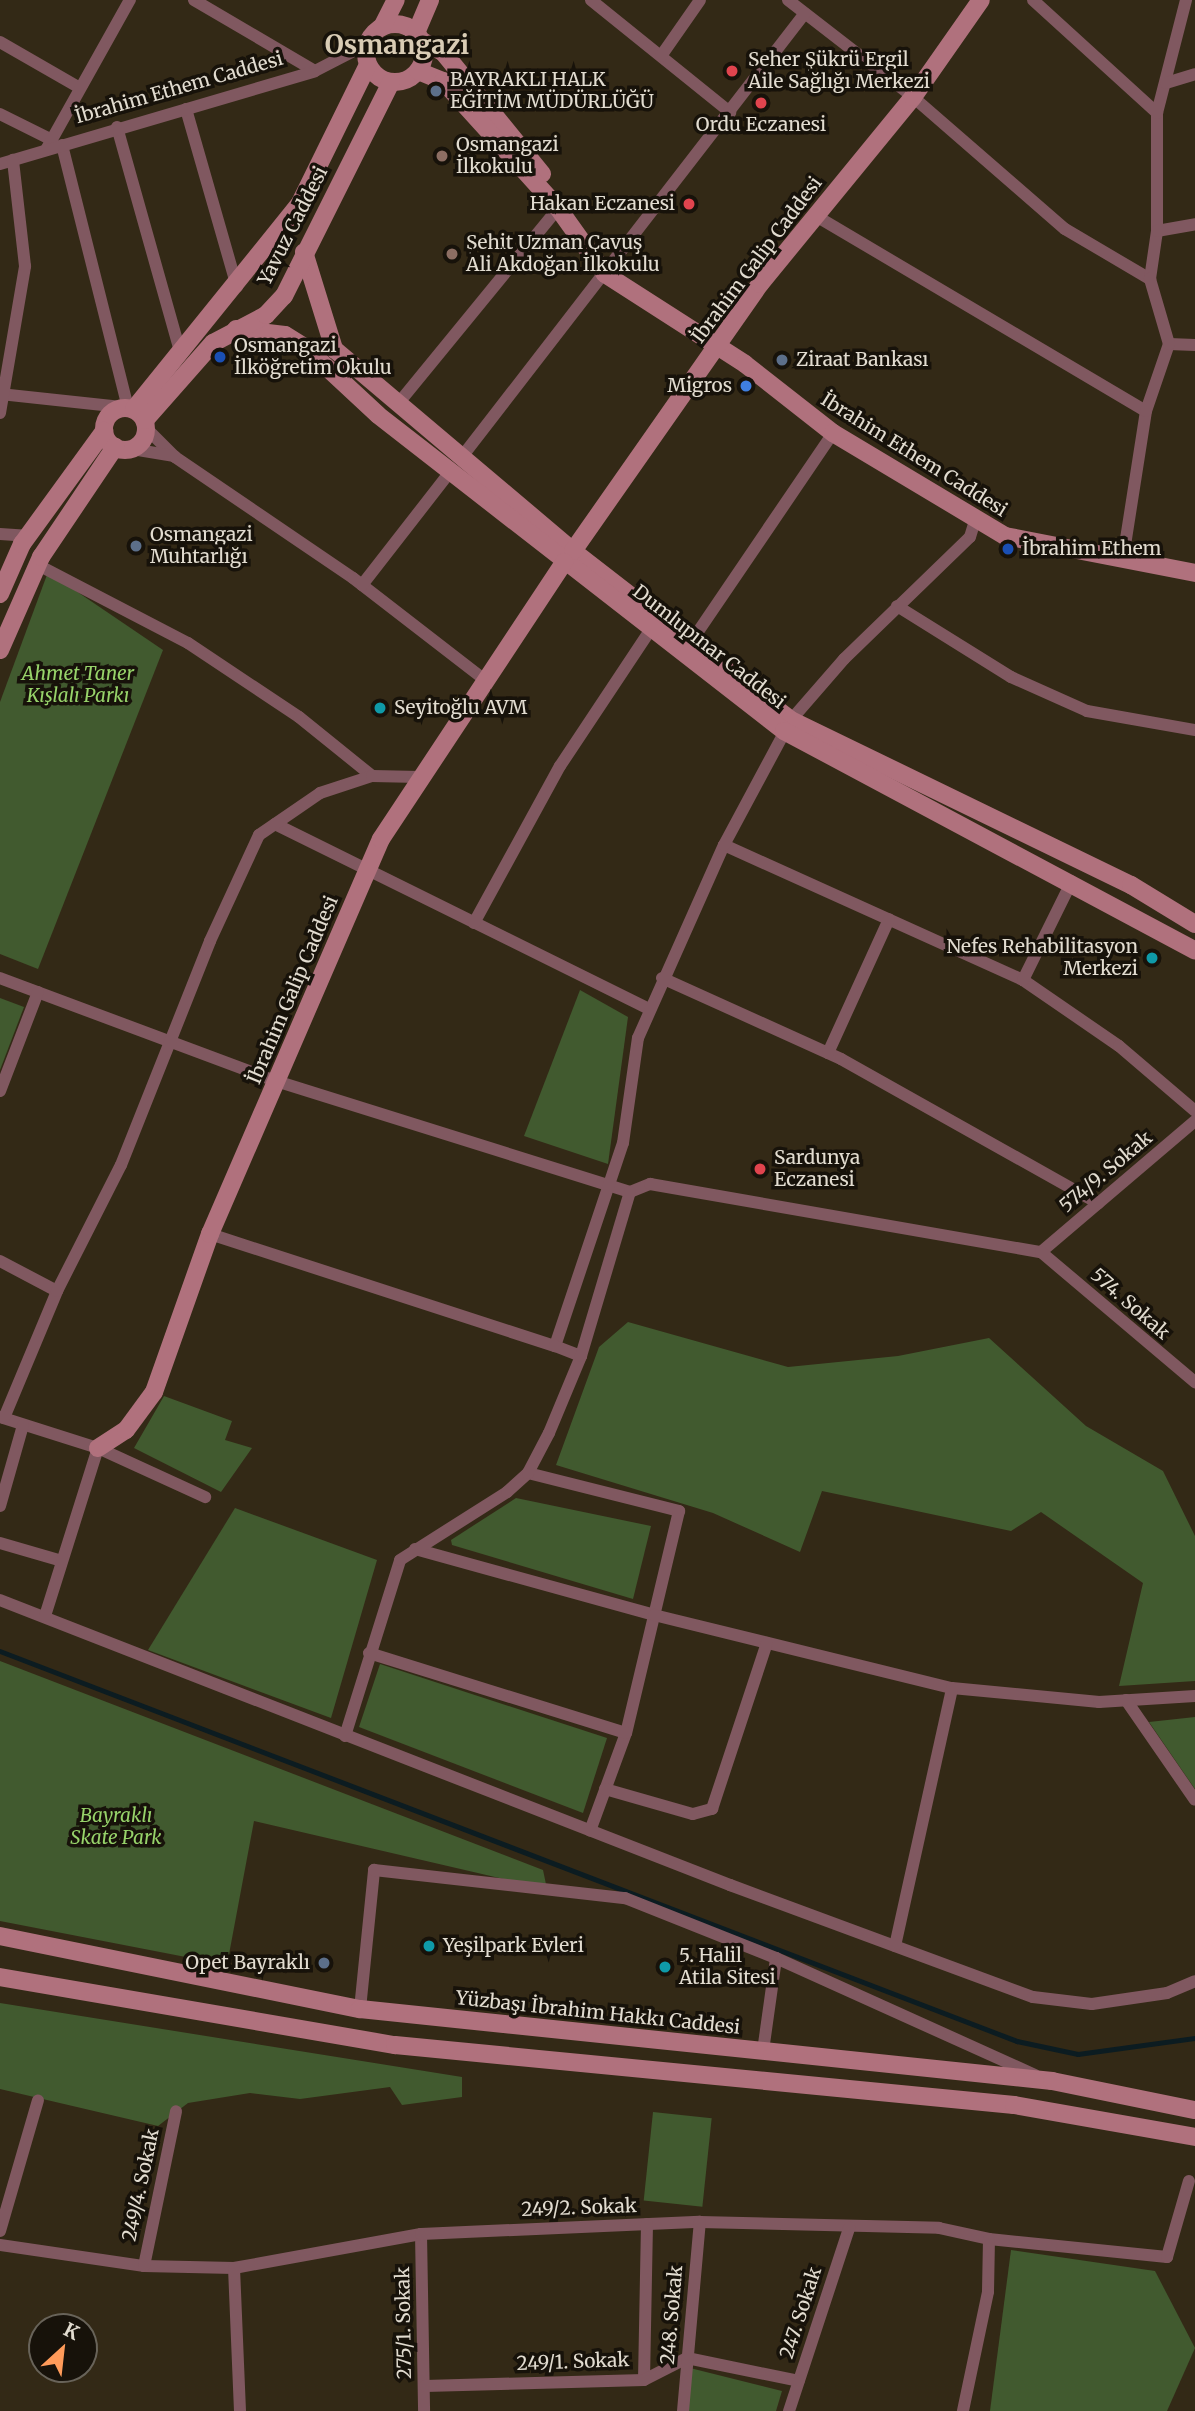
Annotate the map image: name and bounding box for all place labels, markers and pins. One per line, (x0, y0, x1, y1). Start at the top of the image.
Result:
place label: Seher Şükrü Ergil Aile Sağlığı Merkezi (748, 49, 930, 93)
marker: Seher Şükrü Ergil Aile Sağlığı Merkezi (722, 61, 742, 81)
place label: BAYRAKLI HALK EĞİTİM MÜDÜRLÜĞÜ (450, 69, 654, 113)
marker: BAYRAKLI HALK EĞİTİM MÜDÜRLÜĞÜ (428, 83, 444, 99)
marker: Ordu Eczanesi (753, 95, 769, 111)
place label: Ordu Eczanesi (696, 114, 826, 136)
place label: Osmangazi İlkokulu (456, 134, 559, 178)
marker: Osmangazi İlkokulu (434, 148, 450, 164)
place label: Hakan Eczanesi (530, 193, 675, 215)
marker: Hakan Eczanesi (681, 196, 697, 212)
place label: Şehit Uzman Çavuş Ali Akdoğan İlkokulu (466, 232, 660, 276)
marker: Şehit Uzman Çavuş Ali Akdoğan İlkokulu (444, 246, 460, 262)
place label: Osmangazi İlköğretim Okulu (234, 335, 392, 379)
marker: Osmangazi İlköğretim Okulu (212, 349, 228, 365)
place label: Ziraat Bankası (796, 349, 928, 371)
marker: Ziraat Bankası (774, 352, 790, 368)
place label: Migros (667, 375, 732, 397)
marker: Migros (738, 378, 754, 394)
place label: Osmangazi Muhtarlığı (150, 524, 253, 568)
marker: Osmangazi Muhtarlığı (128, 538, 144, 554)
place label: İbrahim Ethem (1022, 538, 1161, 560)
marker: İbrahim Ethem (1000, 541, 1016, 557)
place label: Seyitoğlu AVM (394, 697, 527, 719)
marker: Seyitoğlu AVM (372, 700, 388, 716)
place label: Nefes Rehabilitasyon Merkezi (946, 936, 1138, 980)
marker: Nefes Rehabilitasyon Merkezi (1144, 950, 1160, 966)
place label: Sardunya Eczanesi (774, 1147, 860, 1191)
marker: Sardunya Eczanesi (752, 1161, 768, 1177)
place label: Yeşilpark Evleri (443, 1935, 584, 1957)
marker: Yeşilpark Evleri (421, 1938, 437, 1954)
place label: 5. Halil Atila Sitesi (679, 1945, 776, 1989)
place label: Opet Bayraklı (185, 1952, 310, 1974)
marker: Opet Bayraklı (316, 1955, 332, 1971)
marker: 5. Halil Atila Sitesi (657, 1959, 673, 1975)

